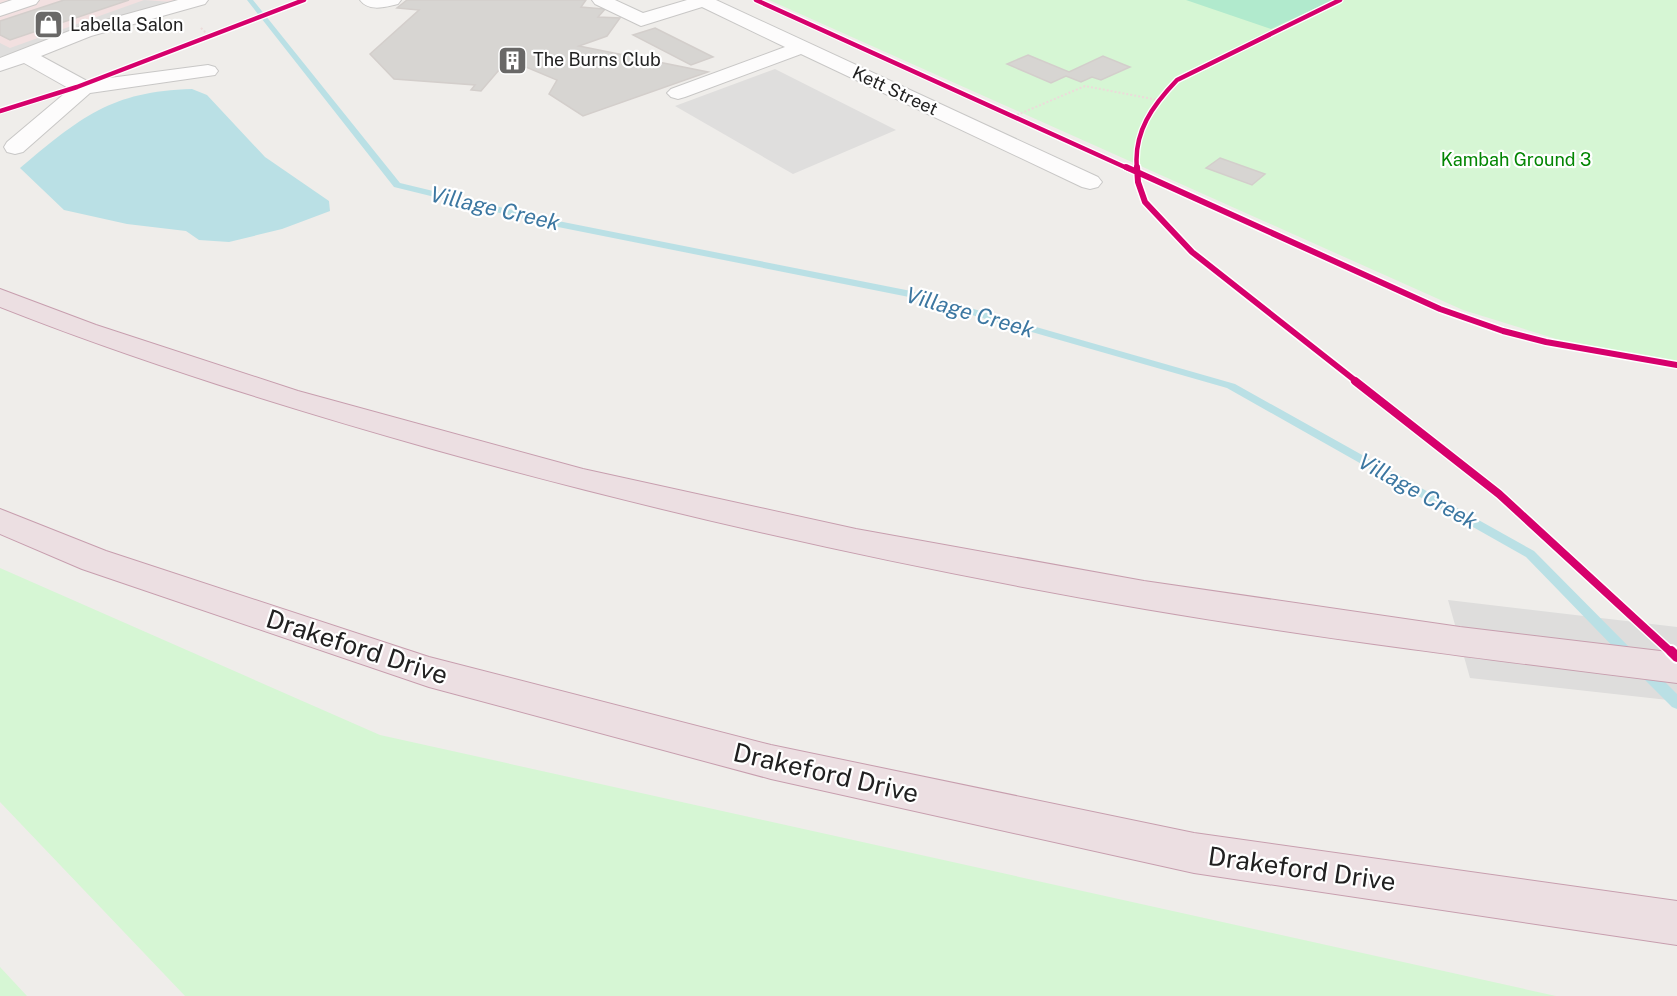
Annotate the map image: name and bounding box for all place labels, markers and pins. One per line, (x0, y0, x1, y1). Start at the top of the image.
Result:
shop icon: Labella Salon (33, 9, 65, 41)
place label: Labella Salon (70, 14, 183, 35)
building icon: The Burns Club (496, 44, 528, 76)
place label: The Burns Club (533, 49, 661, 70)

